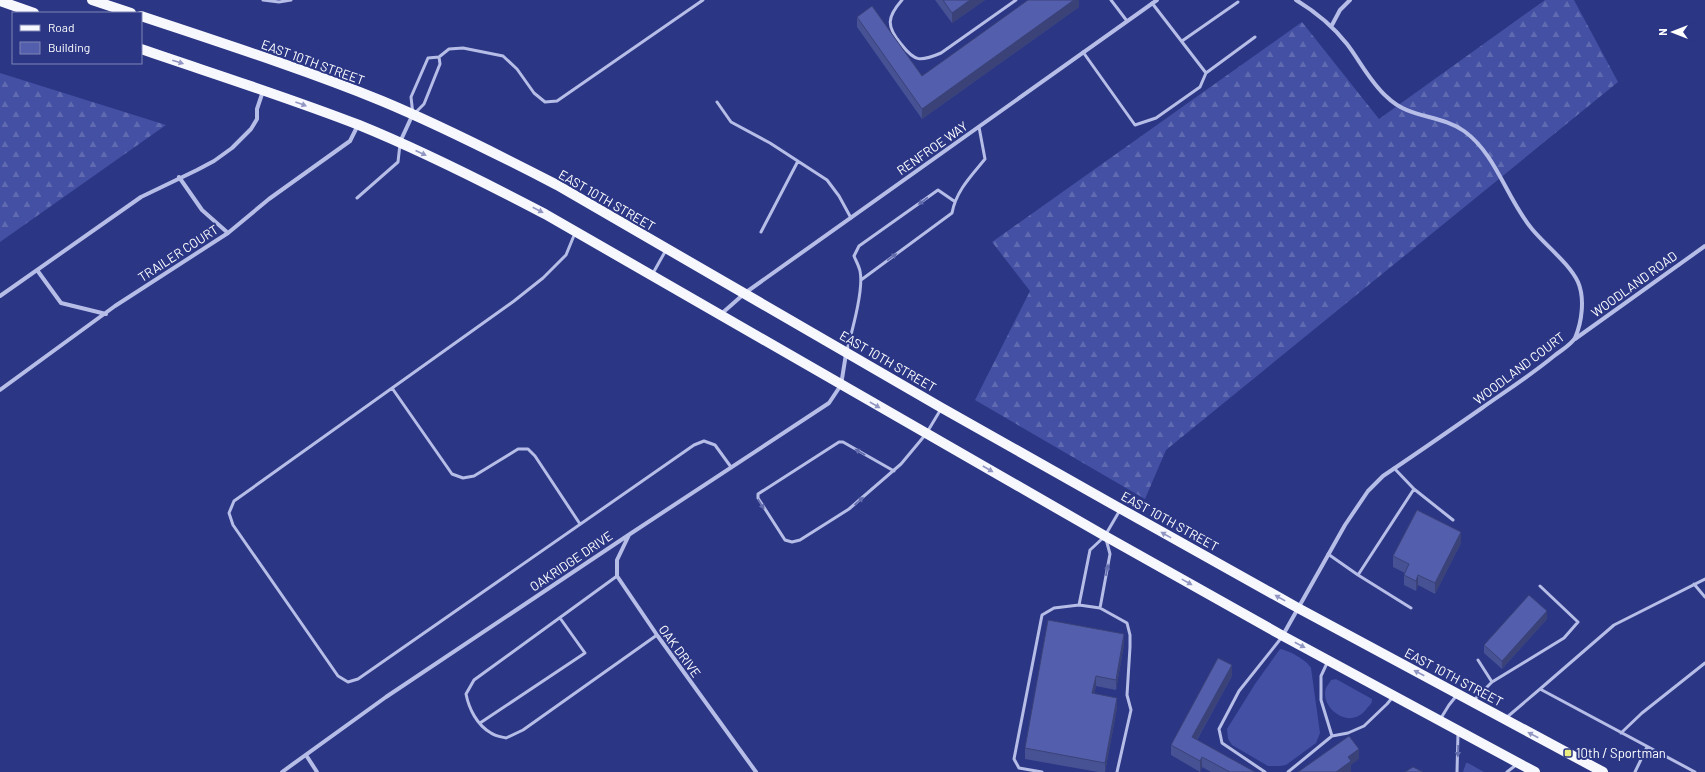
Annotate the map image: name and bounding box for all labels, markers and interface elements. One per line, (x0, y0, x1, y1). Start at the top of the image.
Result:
legend (12, 12, 142, 64)
north arrow (1653, 12, 1693, 52)
text: Road (48, 20, 75, 34)
text: N (1656, 28, 1669, 36)
street label: EAST 10TH STREET (259, 36, 367, 88)
text: Building (48, 40, 90, 54)
one-way arrow (172, 59, 184, 65)
one-way arrow (295, 101, 307, 107)
street label: RENFROE WAY (893, 118, 971, 178)
one-way arrow (416, 150, 428, 156)
street label: EAST 10TH STREET (556, 166, 658, 234)
one-way arrow (917, 197, 928, 205)
one-way arrow (532, 207, 544, 213)
street label: TRAILER COURT (135, 221, 221, 285)
street label: WOODLAND ROAD (1588, 247, 1680, 321)
one-way arrow (887, 253, 898, 261)
street label: EAST 10TH STREET (837, 327, 939, 395)
street label: WOODLAND COURT (1470, 328, 1568, 408)
one-way arrow (869, 401, 881, 408)
one-way arrow (854, 448, 866, 455)
one-way arrow (982, 466, 994, 473)
street label: EAST 10TH STREET (1119, 488, 1221, 554)
one-way arrow (854, 496, 864, 505)
one-way arrow (758, 498, 765, 509)
street label: OAKRIDGE DRIVE (527, 527, 616, 595)
one-way arrow (1161, 531, 1172, 538)
one-way arrow (1104, 564, 1110, 576)
one-way arrow (1181, 578, 1192, 585)
one-way arrow (1274, 595, 1286, 601)
street label: OAK DRIVE (656, 622, 705, 681)
one-way arrow (1294, 642, 1306, 648)
street label: EAST 10TH STREET (1402, 644, 1506, 710)
one-way arrow (1413, 670, 1425, 677)
one-way arrow (1528, 731, 1539, 738)
one-way arrow (1454, 745, 1461, 757)
place label: 10th / Sportman (1576, 745, 1666, 761)
marker: 10th / Sportman (1563, 748, 1573, 758)

